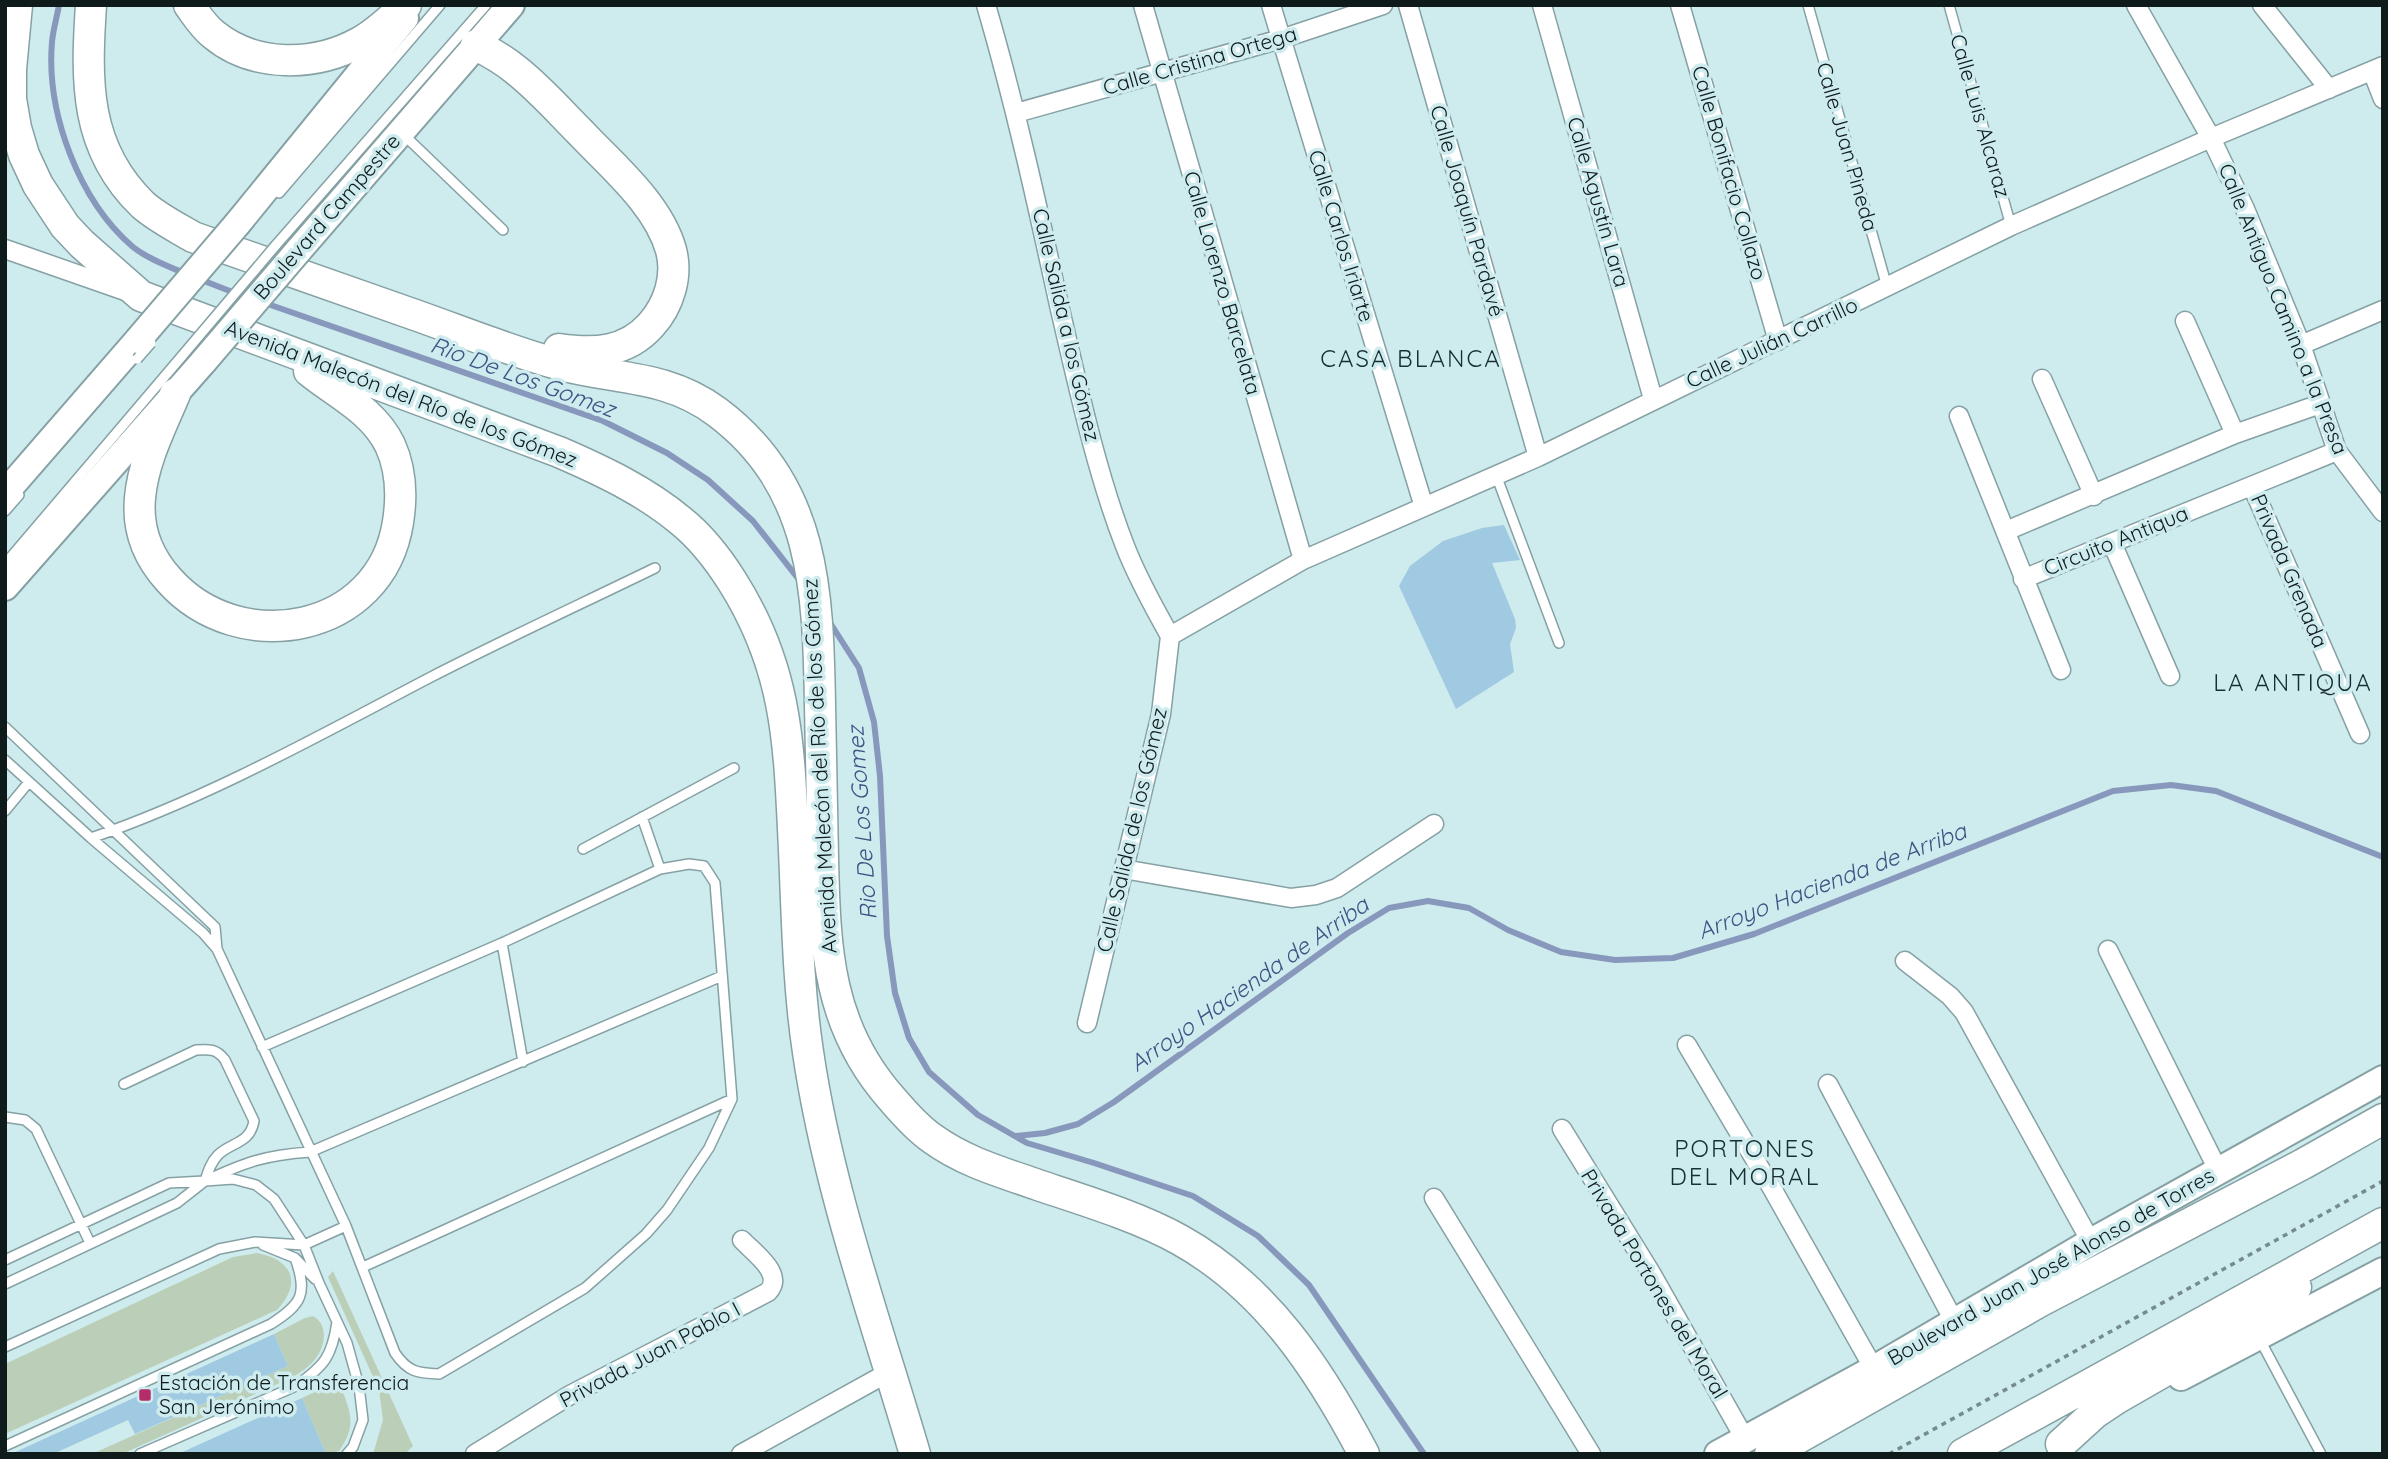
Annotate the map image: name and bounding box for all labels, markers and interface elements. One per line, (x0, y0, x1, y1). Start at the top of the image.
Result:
street label: Calle Cristina Ortega (1100, 20, 1300, 100)
street label: Calle Luis Alcaraz (1945, 31, 2017, 201)
street label: Calle Juan Pineda (1811, 59, 1885, 234)
street label: Calle Bonifacio Collazo (1687, 63, 1773, 283)
street label: Calle Joaquín Pardavé (1425, 102, 1511, 319)
street label: Calle Agustín Lara (1562, 114, 1636, 290)
street label: Boulevard Campestre (247, 128, 405, 305)
street label: Calle Carlos Iriarte (1303, 147, 1380, 325)
street label: Calle Antiguo Camino a la Presa (2214, 159, 2354, 458)
street label: Calle Lorenzo Barcelata (1179, 168, 1267, 398)
street label: Calle Salida a los Gómez (1028, 206, 1106, 444)
street label: Calle Julián Carrillo (1682, 291, 1862, 393)
street label: Avenida Malecón del Río de los Gómez (221, 314, 581, 472)
water label: Rio De Los Gomez (427, 330, 621, 424)
district label: CASA BLANCA (1320, 343, 1502, 373)
street label: Privada Grenada (2246, 490, 2334, 651)
street label: Circuito Antiqua (2040, 499, 2192, 581)
street label: Avenida Malecón del Río de los Gómez (796, 578, 842, 954)
district label: LA ANTIQUA (2213, 667, 2373, 697)
street label: Calle Salida de los Gómez (1090, 705, 1172, 955)
water label: Rio De Los Gomez (840, 723, 883, 921)
water label: Arroyo Hacienda de Arriba (1693, 815, 1971, 945)
water label: Arroyo Hacienda de Arriba (1123, 889, 1375, 1077)
district label: PORTONES DEL MORAL (1670, 1133, 1820, 1191)
street label: Boulevard Juan José Alonso de Torres (1882, 1162, 2219, 1371)
street label: Privada Portones del Moral (1576, 1164, 1734, 1403)
street label: Privada Juan Pablo I (555, 1296, 744, 1413)
place label: Estación de Transferencia San Jerónimo (159, 1369, 409, 1419)
marker: Estación de Transferencia San Jerónimo (137, 1387, 153, 1403)

